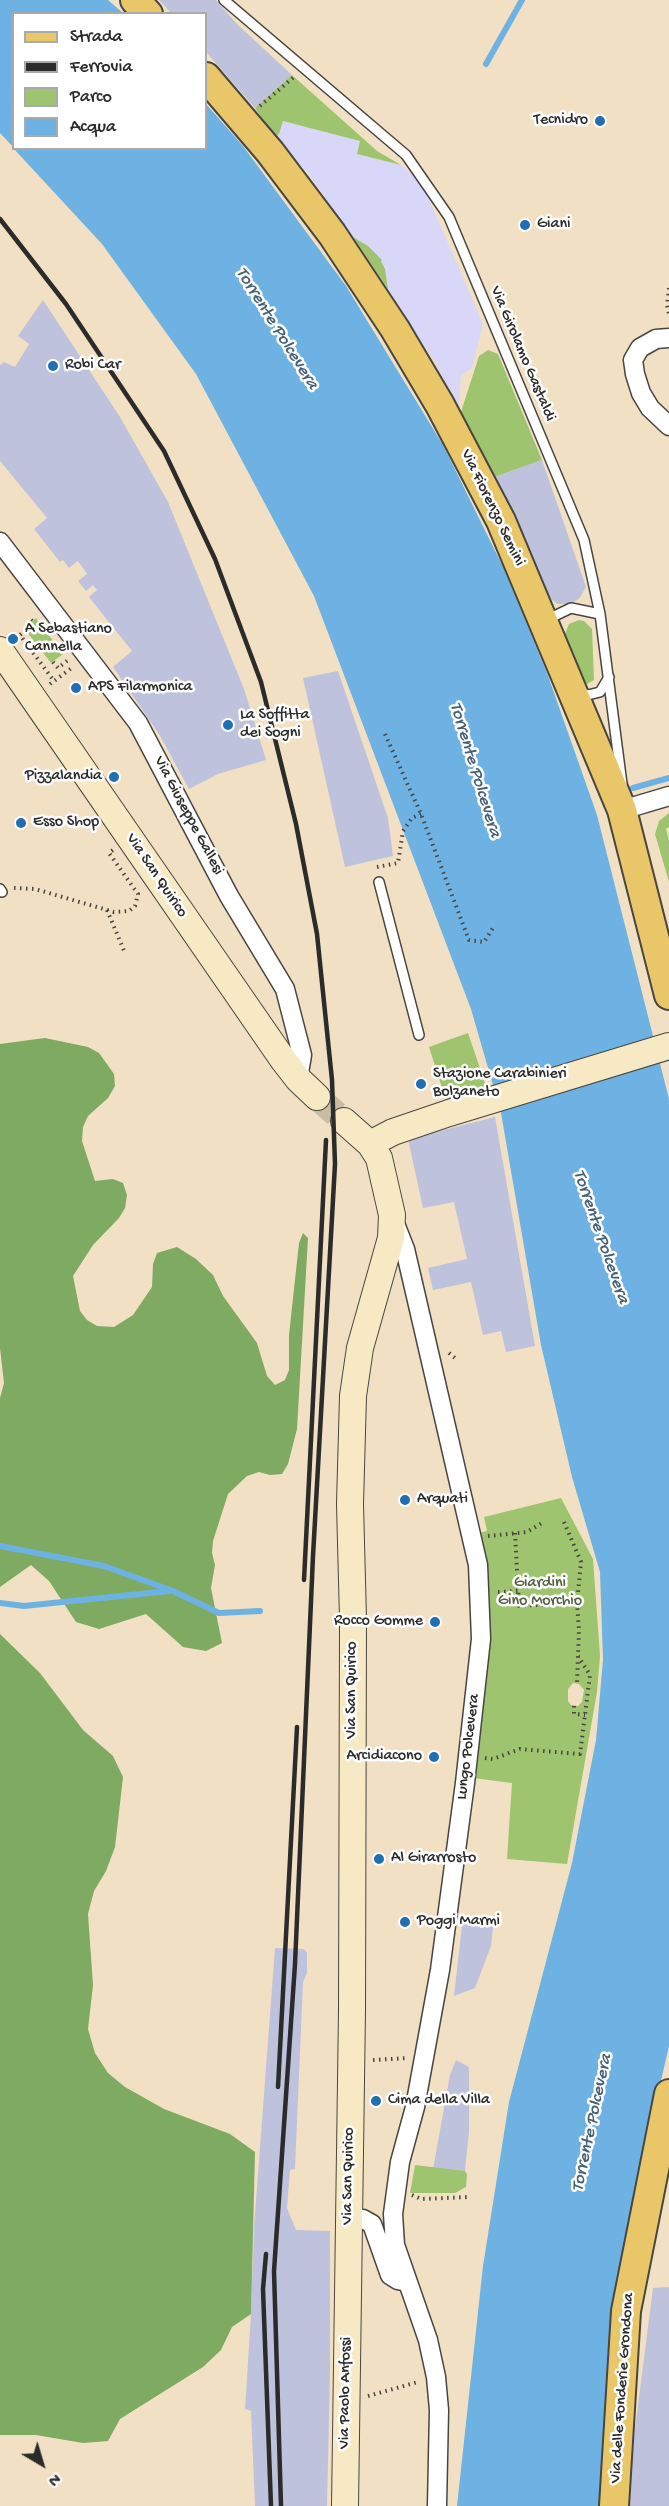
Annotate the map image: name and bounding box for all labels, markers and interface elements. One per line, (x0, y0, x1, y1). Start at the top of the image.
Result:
legend (12, 12, 207, 150)
text: Strada (70, 27, 123, 48)
text: Ferrovia (70, 57, 132, 78)
text: Parco (70, 87, 112, 108)
place label: Tecnidro (534, 111, 588, 131)
marker: Tecnidro (593, 114, 607, 128)
text: Acqua (70, 117, 116, 138)
place label: Giani (537, 215, 571, 235)
marker: Giani (518, 218, 532, 232)
water label: Torrente Polcevera (230, 264, 322, 394)
street label: Via Girolamo Gastaldi (485, 283, 559, 425)
place label: Robi Car (65, 356, 121, 376)
marker: Robi Car (46, 359, 60, 373)
street label: Via Fiorenzo Semini (455, 447, 529, 569)
place label: A Sebastiano Cannella (25, 620, 112, 658)
marker: A Sebastiano Cannella (6, 632, 20, 646)
place label: APS Filarmonica (88, 678, 192, 698)
marker: APS Filarmonica (69, 681, 83, 695)
water label: Torrente Polcevera (443, 700, 505, 840)
place label: La Soffitta dei Sogni (240, 706, 309, 744)
marker: La Soffitta dei Sogni (221, 718, 235, 732)
street label: Via Giuseppe Gallesi (149, 753, 227, 879)
place label: Pizzalandia (25, 767, 102, 787)
marker: Pizzalandia (107, 770, 121, 784)
place label: Esso Shop (33, 813, 99, 833)
marker: Esso Shop (14, 816, 28, 830)
street label: Via San Quirico (121, 830, 191, 922)
place label: Stazione Carabinieri Bolzaneto (433, 1065, 567, 1103)
marker: Stazione Carabinieri Bolzaneto (414, 1077, 428, 1091)
water label: Torrente Polcevera (567, 1167, 633, 1307)
place label: Arquati (417, 1490, 468, 1510)
marker: Arquati (398, 1493, 412, 1507)
park label: Giardini Gino Morchio (498, 1574, 582, 1612)
place label: Rocco Gomme (334, 1612, 423, 1632)
marker: Rocco Gomme (428, 1615, 442, 1629)
street label: Via San Quirico (343, 1641, 363, 1739)
street label: Lungo Polcevera (453, 1693, 485, 1801)
place label: Arcidiacono (347, 1747, 422, 1767)
marker: Arcidiacono (427, 1750, 441, 1764)
place label: Al Girarrosto (391, 1849, 476, 1869)
marker: Al Girarrosto (372, 1852, 386, 1866)
place label: Poggi Marmi (417, 1912, 500, 1932)
marker: Poggi Marmi (398, 1915, 412, 1929)
water label: Torrente Polcevera (568, 2052, 618, 2194)
place label: Cima della Villa (388, 2091, 490, 2111)
marker: Cima della Villa (369, 2094, 383, 2108)
street label: Via San Quirico (339, 2127, 359, 2225)
street label: Via delle Fonderie Grondona (607, 2292, 639, 2484)
street label: Via Paolo Anfossi (335, 2337, 357, 2449)
north arrow (12, 2434, 72, 2494)
text: N (43, 2468, 63, 2489)

